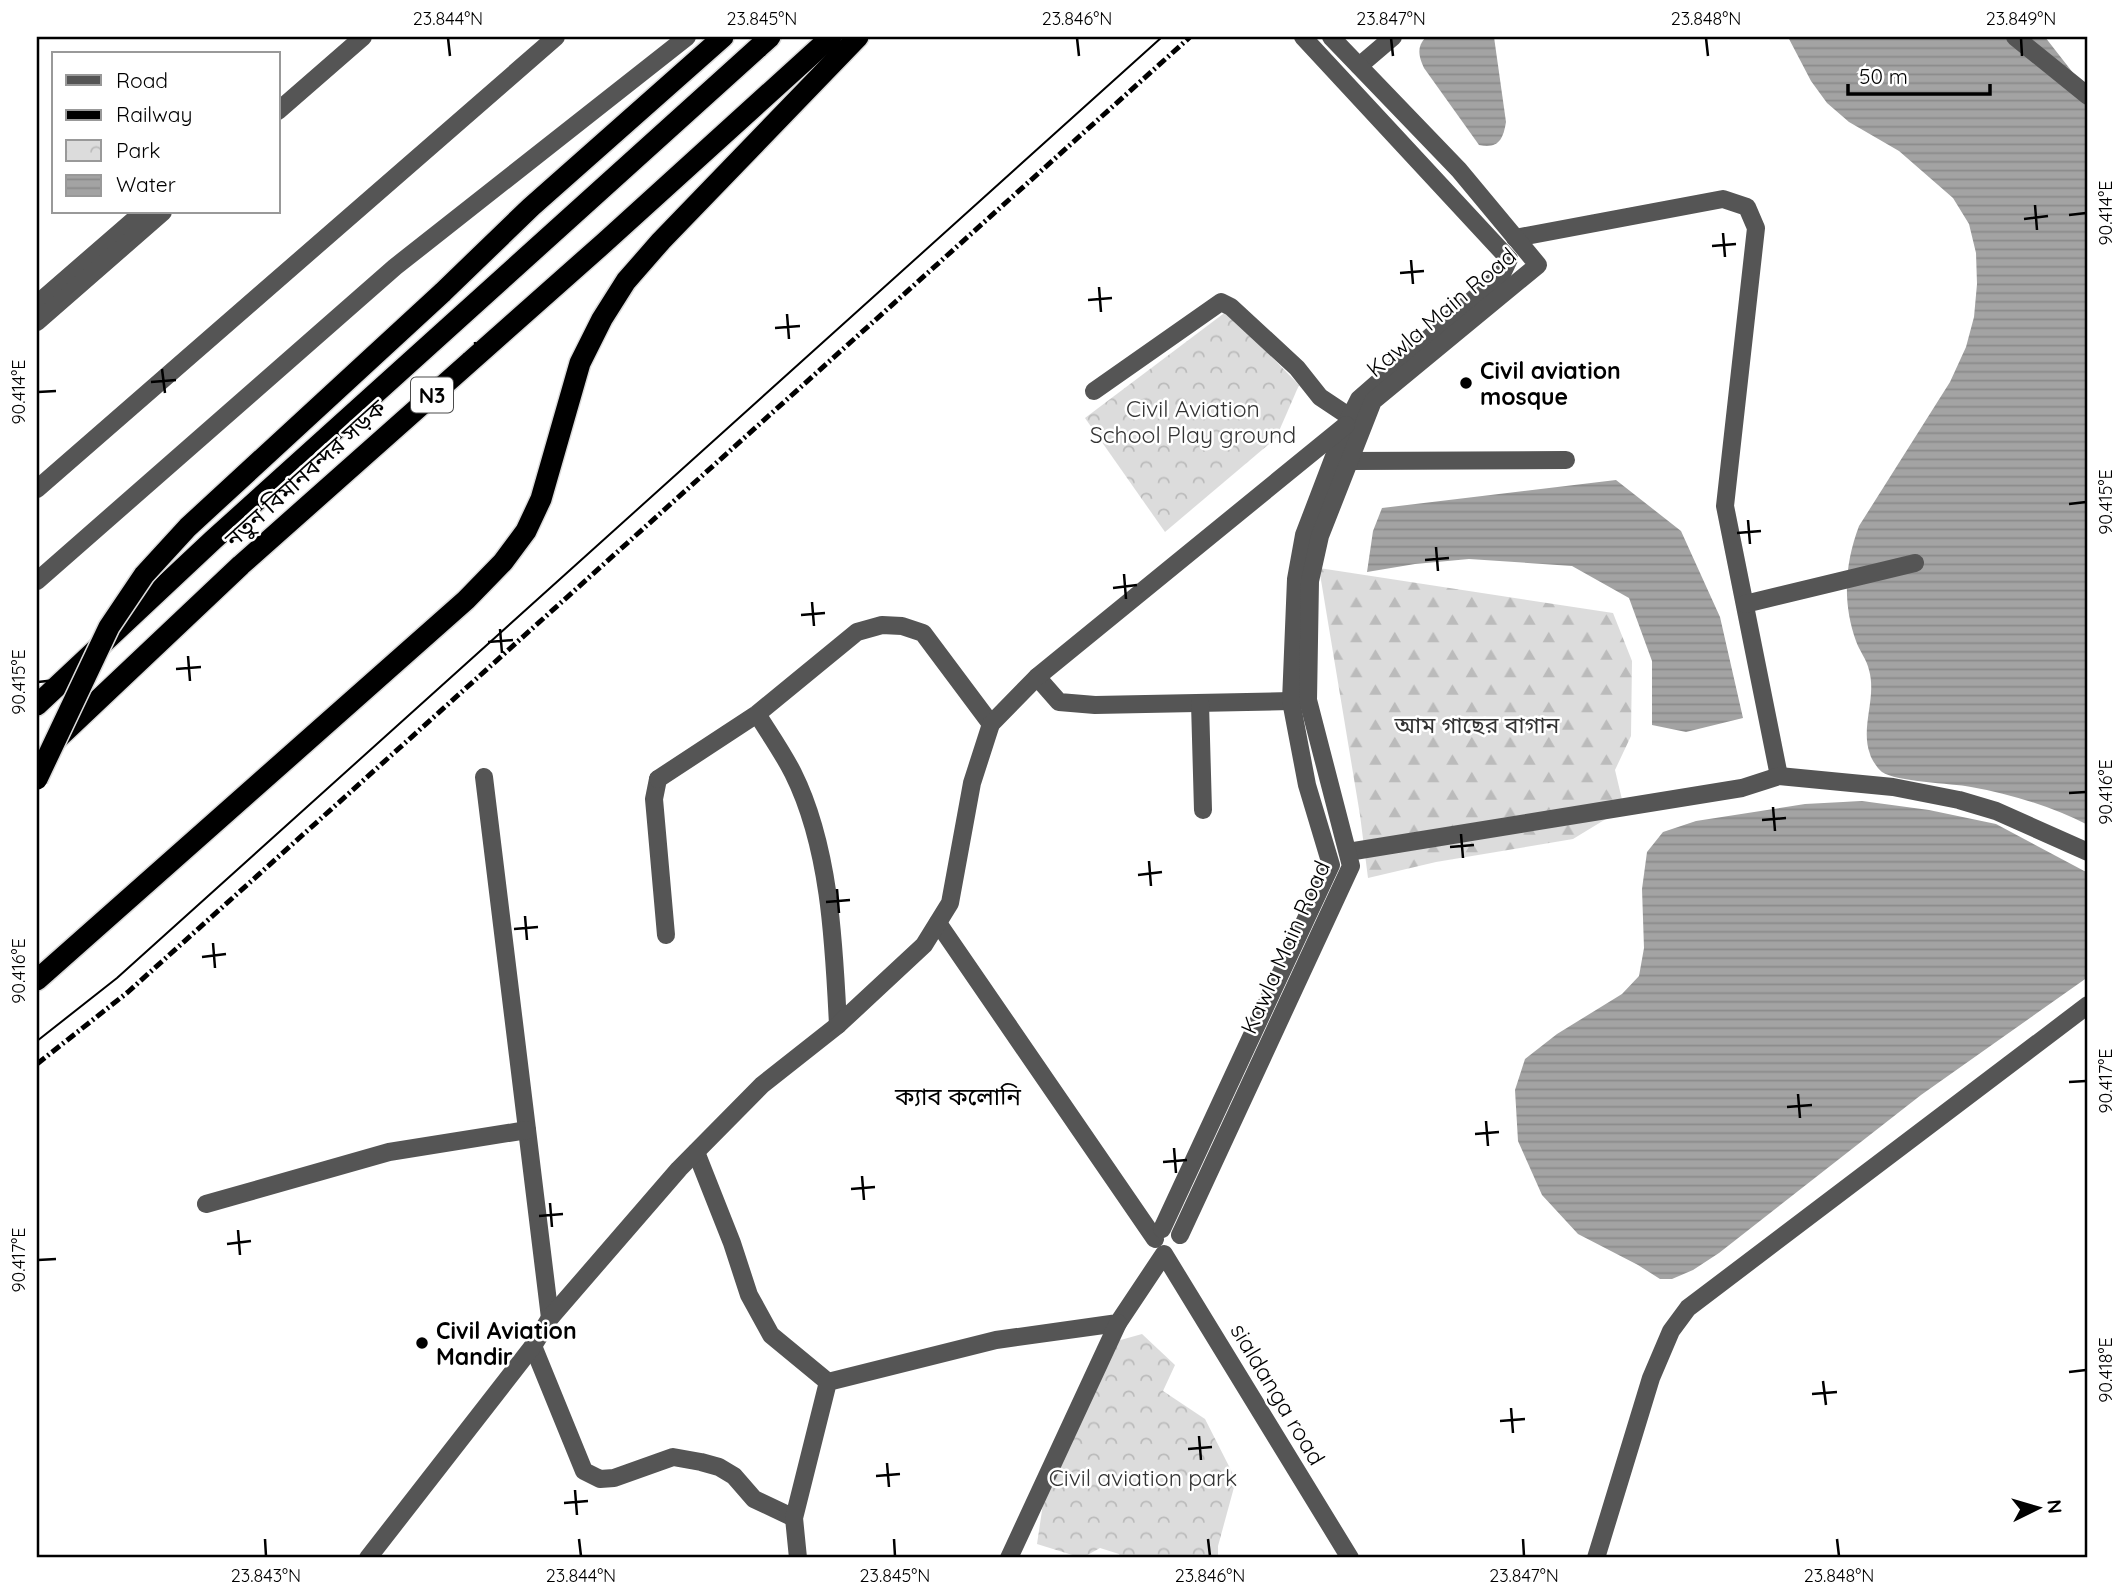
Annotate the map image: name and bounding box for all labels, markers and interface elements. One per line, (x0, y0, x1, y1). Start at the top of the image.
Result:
text: 23.844°N (413, 7, 483, 30)
text: 23.845°N (727, 7, 797, 30)
text: 23.846°N (1042, 7, 1112, 30)
text: 23.847°N (1356, 7, 1426, 30)
text: 23.848°N (1671, 7, 1741, 30)
text: 23.849°N (1986, 7, 2056, 30)
legend (52, 52, 280, 214)
scale bar (1848, 52, 1990, 96)
text: 50 m (1859, 63, 1908, 89)
text: Road (116, 67, 168, 93)
text: Railway (116, 101, 192, 127)
text: Park (116, 137, 160, 163)
text: Water (116, 171, 176, 197)
text: 90.414°E (2094, 181, 2117, 245)
street label: Kawla Main Road (1360, 241, 1522, 383)
place label: Civil aviation mosque (1480, 356, 1621, 411)
text: 90.414°E (7, 360, 30, 424)
marker: Civil aviation mosque (1458, 375, 1474, 391)
road number: N3 (411, 378, 453, 412)
street label: নতুন বিমানবন্দর সড়ক (218, 393, 392, 554)
park label: Civil Aviation School Play ground (1090, 394, 1296, 449)
text: 90.415°E (2094, 469, 2117, 535)
text: 90.415°E (7, 649, 30, 715)
park label: আম গাছের বাগান (1394, 710, 1561, 739)
text: 90.416°E (2094, 759, 2117, 825)
street label: Kawla Main Road (1234, 856, 1336, 1038)
text: 90.416°E (7, 938, 30, 1004)
text: 90.417°E (2094, 1049, 2117, 1113)
district label: ক্যাব কলোনি (894, 1081, 1021, 1111)
text: 90.417°E (7, 1228, 30, 1292)
place label: Civil Aviation Mandir (436, 1316, 577, 1371)
street label: sialdanga road (1224, 1318, 1332, 1470)
marker: Civil Aviation Mandir (414, 1335, 430, 1351)
text: 90.418°E (2094, 1337, 2117, 1403)
park label: Civil aviation park (1049, 1463, 1237, 1492)
north arrow (2002, 1472, 2072, 1542)
text: N (2042, 1499, 2067, 1515)
text: 23.843°N (231, 1564, 301, 1587)
text: 23.844°N (546, 1564, 616, 1587)
text: 23.845°N (860, 1564, 930, 1587)
text: 23.846°N (1175, 1564, 1245, 1587)
text: 23.847°N (1489, 1564, 1559, 1587)
text: 23.848°N (1804, 1564, 1874, 1587)

